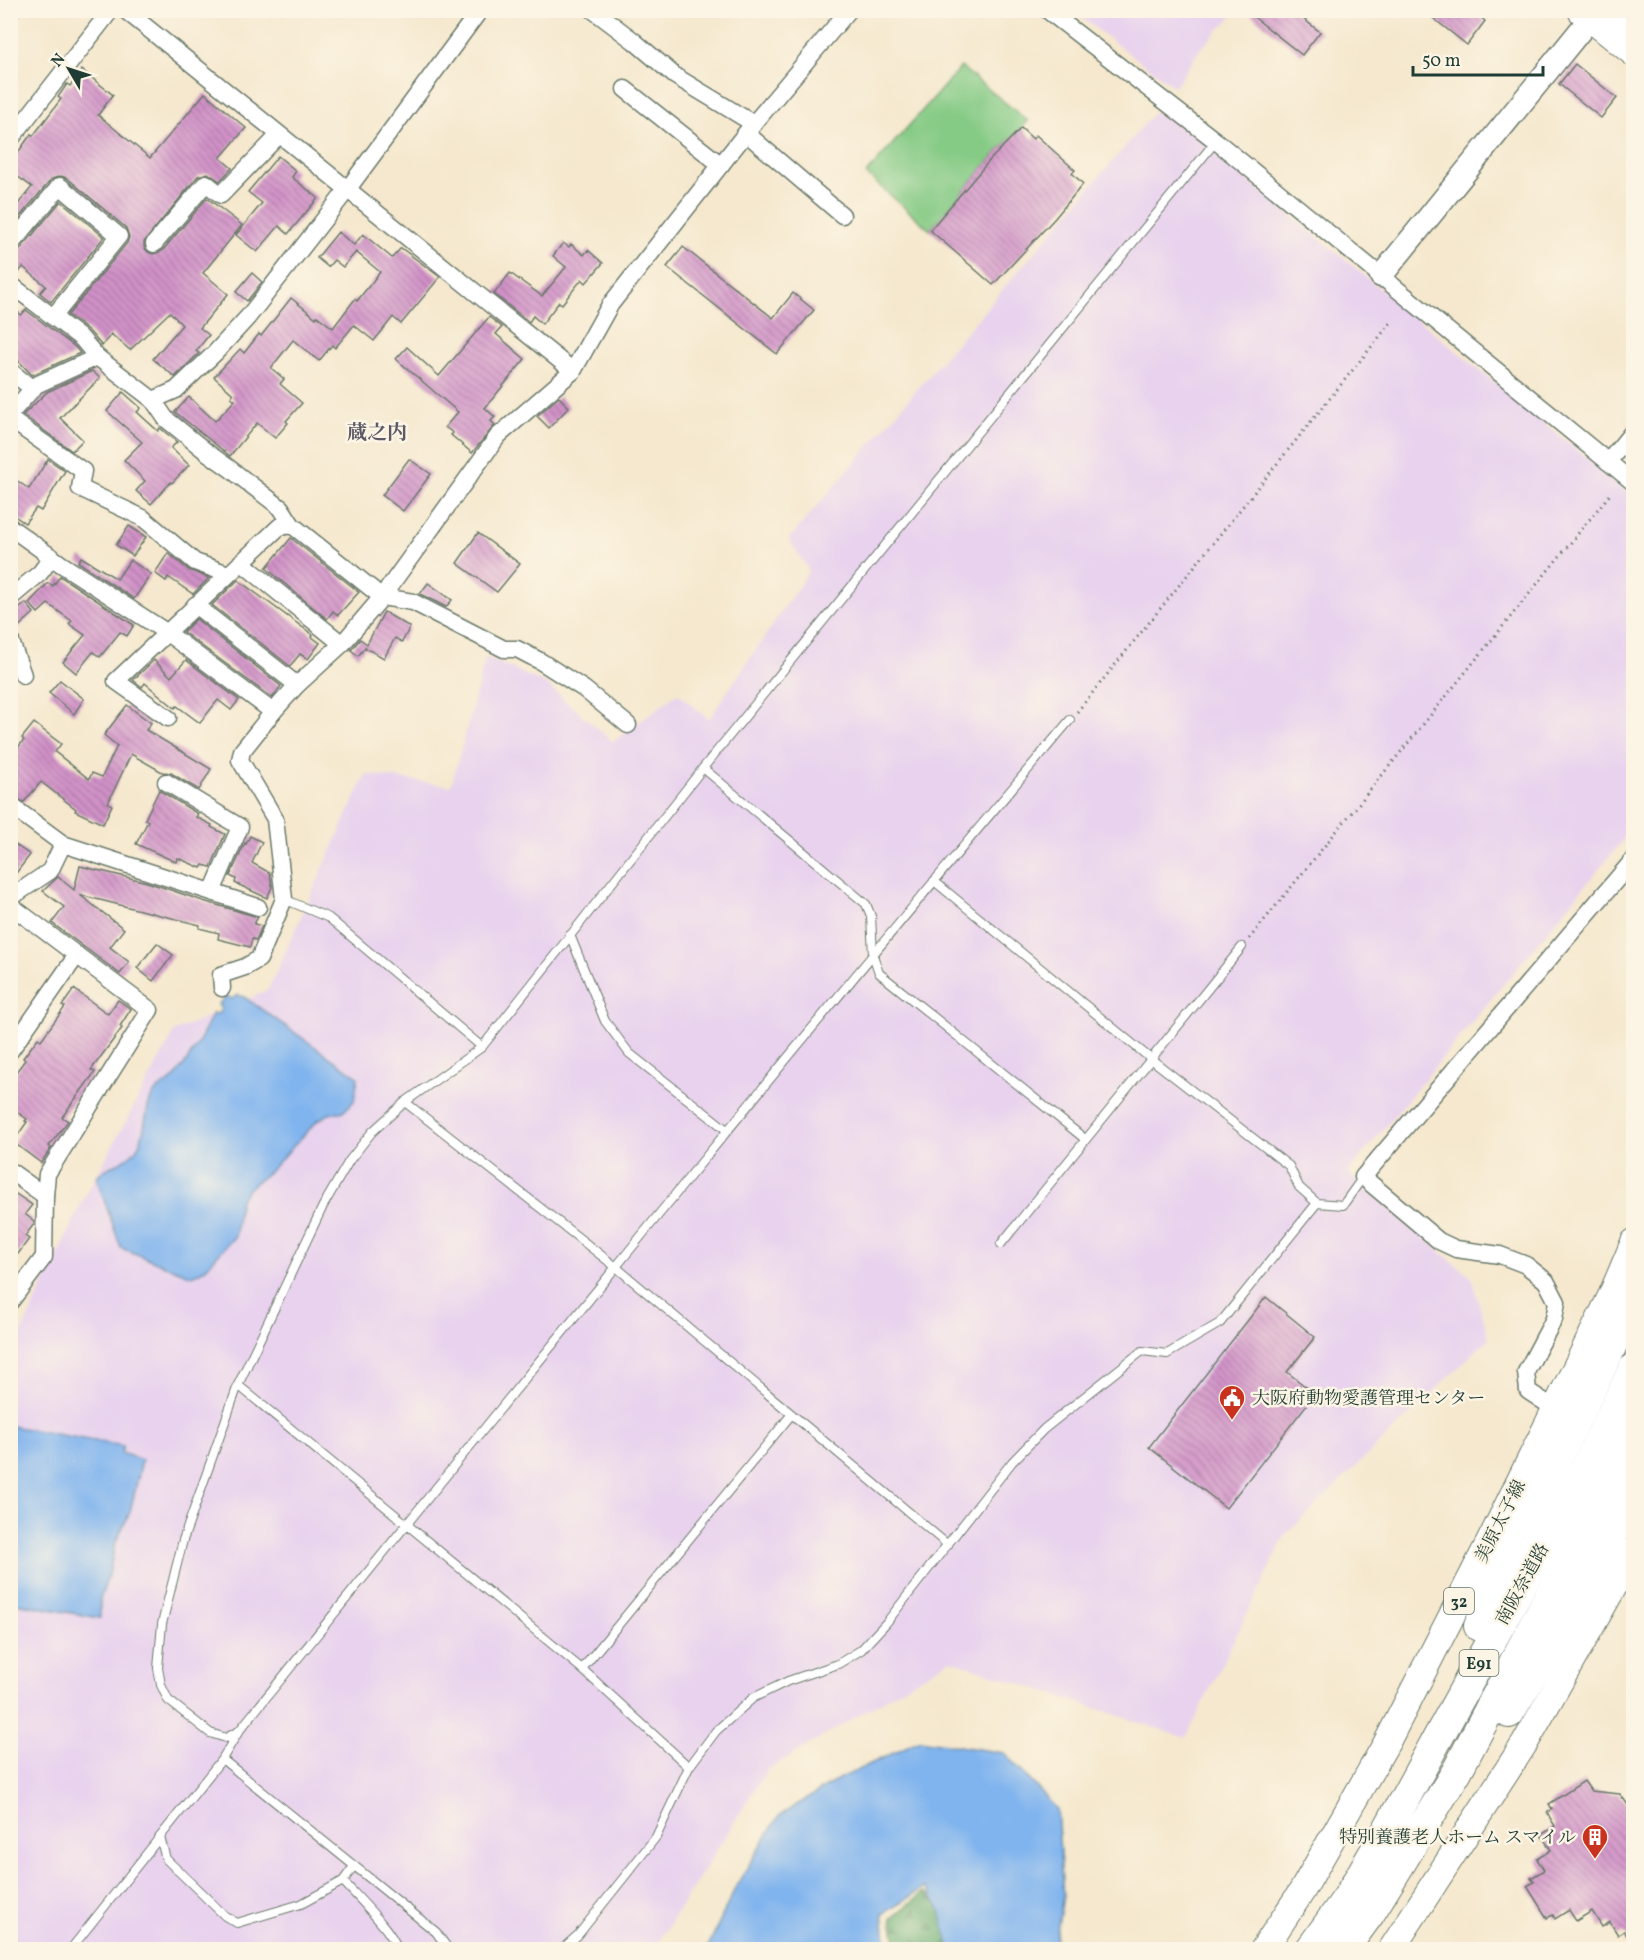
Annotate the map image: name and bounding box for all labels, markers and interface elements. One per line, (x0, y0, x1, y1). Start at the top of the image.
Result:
north arrow (39, 39, 99, 99)
scale bar (1413, 39, 1544, 77)
text: N (47, 49, 71, 72)
text: 50 m (1422, 49, 1461, 74)
district label: 蔵之内 (347, 420, 407, 448)
public building icon: 大阪府動物愛護管理センター (1217, 1383, 1247, 1421)
place label: 大阪府動物愛護管理センター (1252, 1387, 1485, 1412)
street label: 美原太子線 (1470, 1476, 1533, 1567)
street label: 南阪奈道路 (1491, 1539, 1556, 1630)
road number: 32 (1444, 1588, 1474, 1614)
road number: E91 (1460, 1650, 1498, 1676)
building icon: 特別養護老人ホーム スマイル (1580, 1822, 1610, 1860)
place label: 特別養護老人ホーム スマイル (1339, 1826, 1576, 1851)

